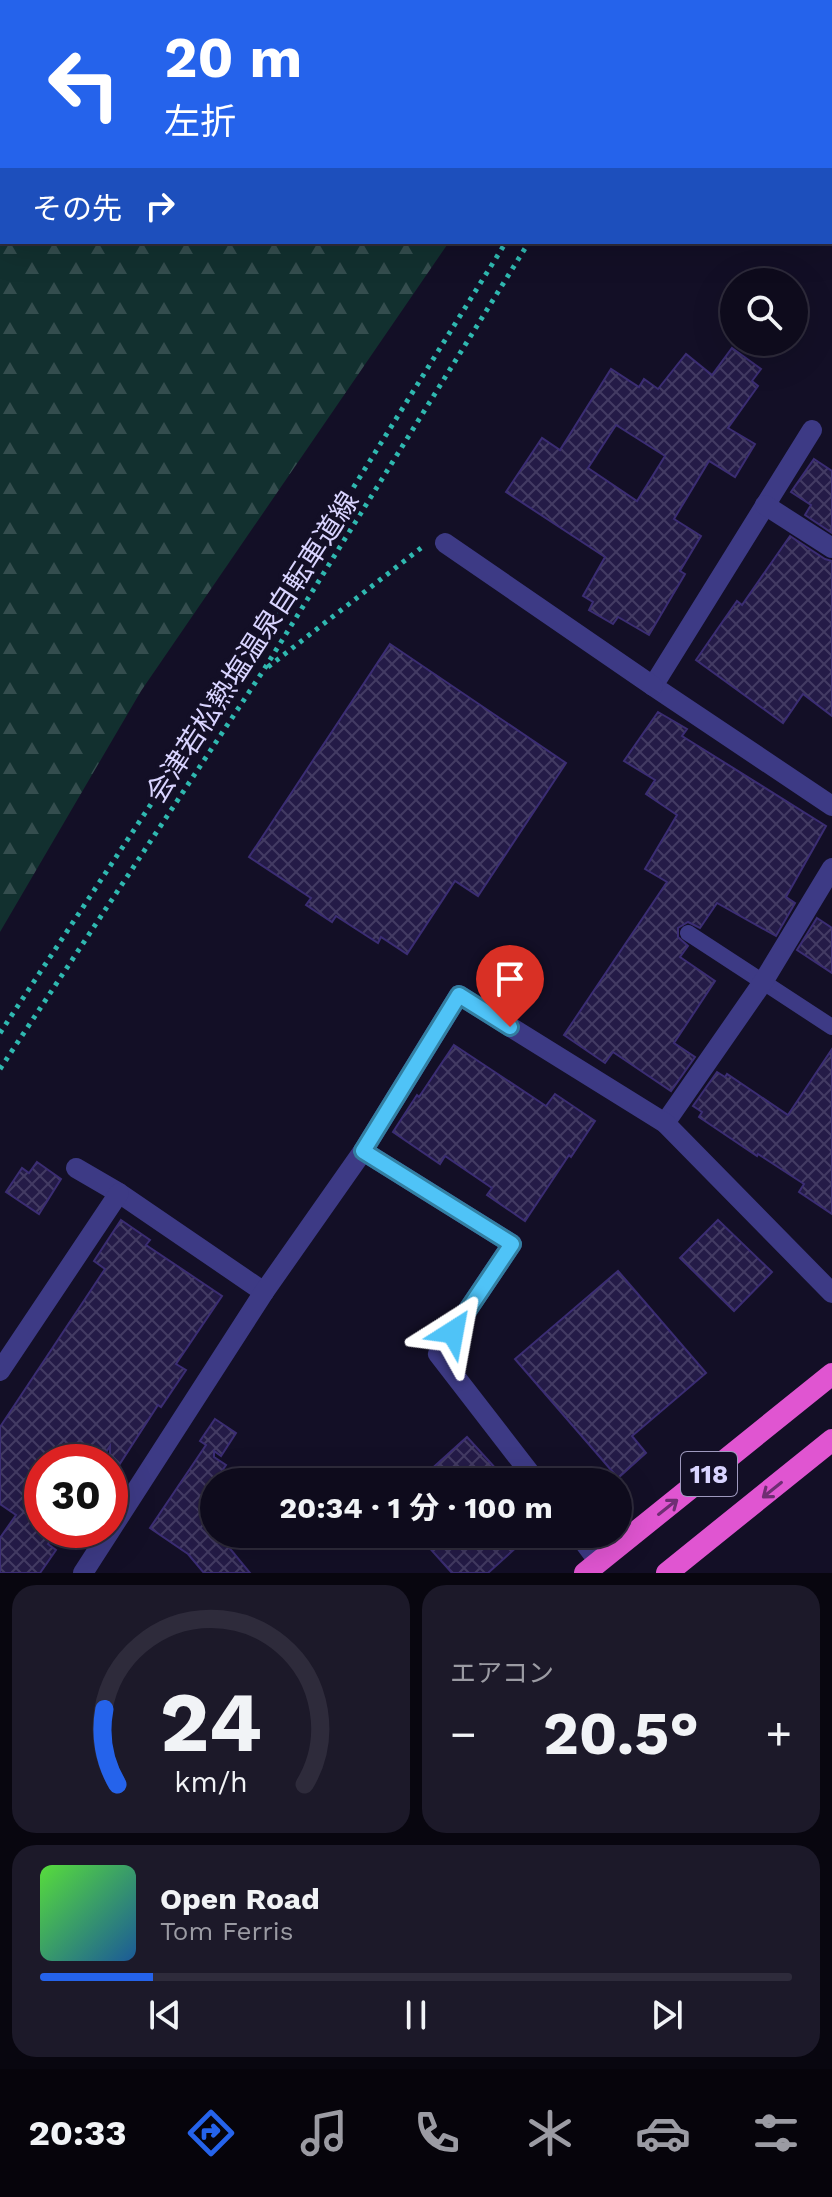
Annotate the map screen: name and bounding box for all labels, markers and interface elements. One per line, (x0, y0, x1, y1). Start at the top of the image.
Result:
text: 20 m (164, 25, 302, 91)
icon: left (32, 32, 136, 136)
text: 左折 (164, 101, 236, 143)
icon: right (138, 184, 182, 228)
text: その先 (32, 191, 122, 226)
map controls (720, 268, 808, 356)
button: search (720, 268, 808, 356)
street label: 会津若松熱塩温泉自転車道線 (139, 486, 365, 809)
pin (476, 945, 544, 1027)
icon: arrive (488, 957, 532, 1001)
position arrow (411, 1290, 495, 1374)
speed limit sign: 30 (24, 1444, 128, 1548)
road number: 118 (681, 1452, 737, 1496)
one-way arrow (762, 1481, 783, 1499)
text: 20:34 · 1 分 · 100 m (279, 1490, 553, 1525)
one-way arrow (657, 1498, 678, 1516)
text: エアコン (450, 1658, 554, 1688)
text: 24 (160, 1674, 262, 1771)
text: 20.5° (543, 1698, 699, 1769)
text: − (450, 1708, 477, 1760)
text: + (765, 1708, 792, 1760)
text: km/h (174, 1765, 248, 1799)
text: Open Road (160, 1881, 320, 1916)
text: Tom Ferris (160, 1916, 293, 1946)
icon: previous (143, 1993, 187, 2037)
icon: pause (394, 1993, 438, 2037)
icon: next (645, 1993, 689, 2037)
icon: directions (183, 2105, 239, 2161)
icon: music (296, 2105, 352, 2161)
icon: phone (409, 2105, 465, 2161)
icon: climate (522, 2105, 578, 2161)
icon: car (635, 2105, 691, 2161)
icon: filters (748, 2105, 804, 2161)
text: 20:33 (28, 2112, 127, 2154)

